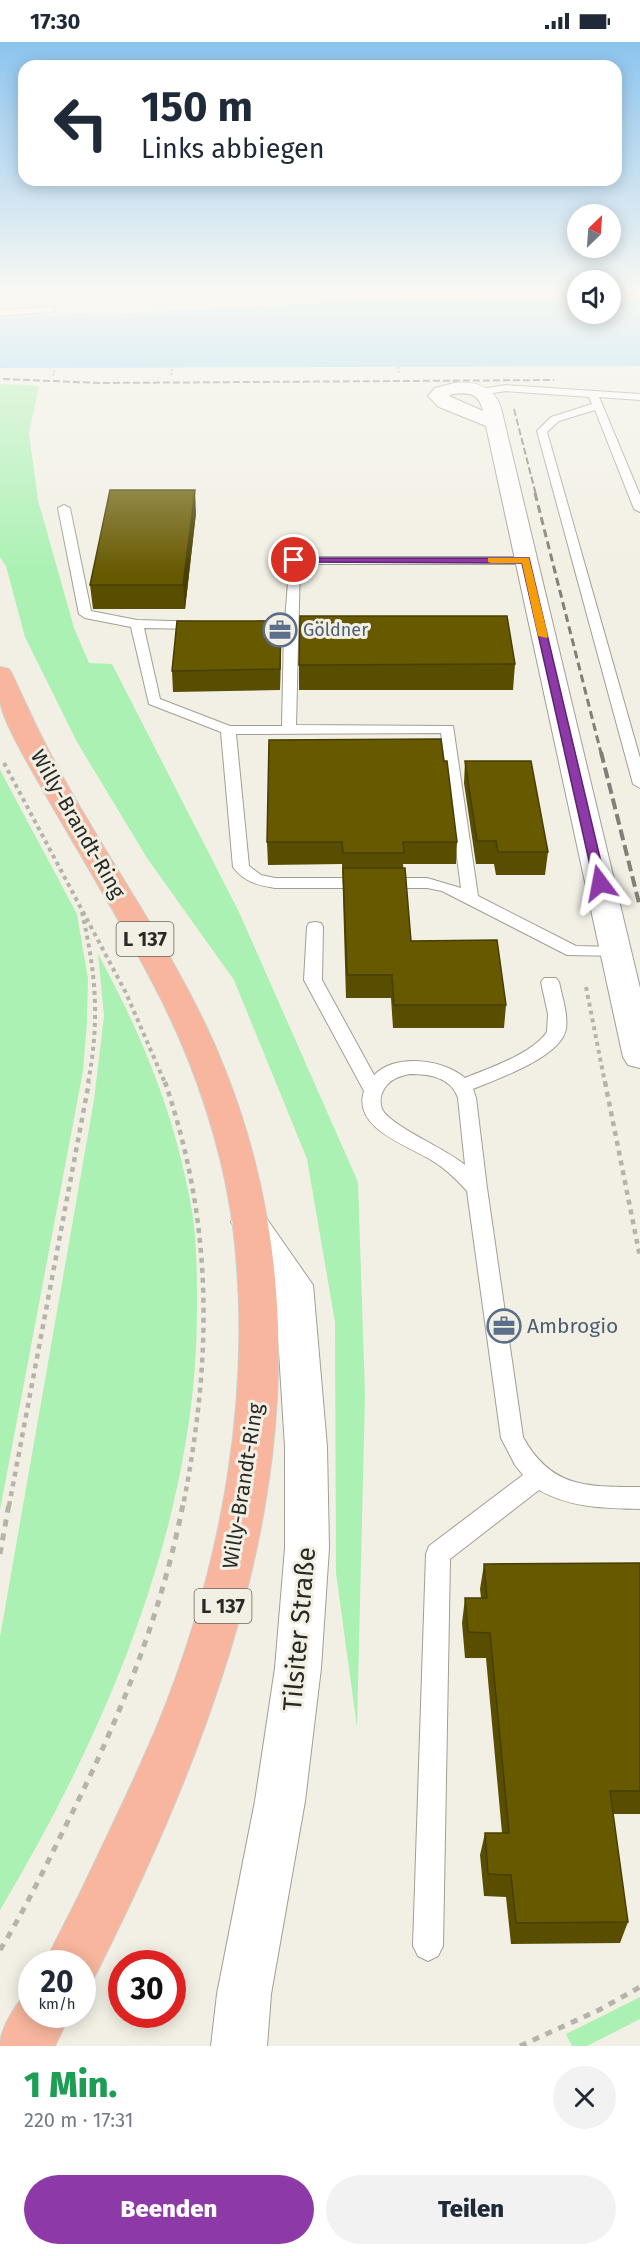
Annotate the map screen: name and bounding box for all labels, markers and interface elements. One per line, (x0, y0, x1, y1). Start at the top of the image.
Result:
text: 17:30 (30, 8, 80, 35)
text: 150 m (141, 82, 253, 132)
icon: left (42, 84, 120, 162)
text: Links abbiegen (141, 133, 325, 165)
north arrow (567, 204, 621, 258)
map controls (567, 204, 621, 324)
button: sound (567, 270, 621, 324)
pin (268, 534, 319, 585)
icon: arrive (277, 543, 310, 576)
office icon: Göldner (262, 612, 298, 648)
place label: Göldner (303, 619, 368, 641)
street label: Willy-Brandt-Ring (25, 745, 131, 903)
position arrow (568, 851, 632, 915)
road number: L 137 (116, 922, 174, 956)
office icon: Ambrogio (486, 1308, 522, 1344)
place label: Ambrogio (527, 1313, 618, 1339)
street label: Willy-Brandt-Ring (217, 1401, 269, 1571)
street label: Tilsiter Straße (277, 1546, 322, 1712)
road number: L 137 (194, 1589, 252, 1623)
speed limit sign: 30 (108, 1950, 186, 2028)
text: 20 (40, 1964, 74, 2000)
text: km/h (38, 1995, 76, 2013)
text: 1 Min. (24, 2063, 117, 2107)
button: close (553, 2066, 616, 2129)
text: 220 m · 17:31 (24, 2108, 133, 2132)
button: Beenden (24, 2175, 314, 2244)
button: Teilen (326, 2175, 616, 2244)

